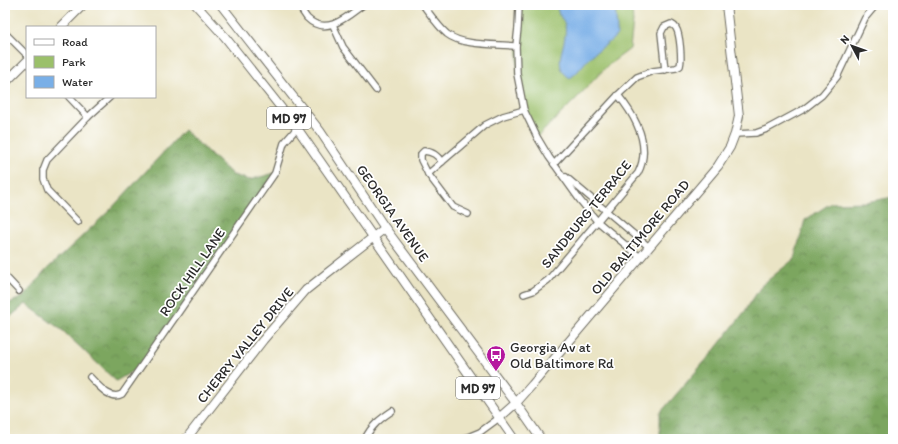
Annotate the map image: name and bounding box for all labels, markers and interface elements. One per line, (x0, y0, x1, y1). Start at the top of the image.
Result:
legend (26, 26, 156, 98)
north arrow (832, 26, 872, 66)
text: N (837, 33, 852, 47)
text: Road (62, 35, 88, 49)
text: Park (62, 55, 86, 69)
text: Water (62, 75, 93, 89)
road number: MD 97 (267, 107, 311, 129)
street label: SANDBURG TERRACE (538, 157, 635, 272)
street label: GEORGIA AVENUE (353, 161, 433, 265)
street label: OLD BALTIMORE ROAD (587, 176, 694, 298)
street label: ROCK HILL LANE (156, 225, 229, 320)
street label: CHERRY VALLEY DRIVE (193, 284, 297, 407)
place label: Georgia Av at Old Baltimore Rd (510, 339, 614, 372)
bus stop icon: Georgia Av at Old Baltimore Rd (485, 344, 507, 372)
road number: MD 97 (456, 377, 500, 399)

